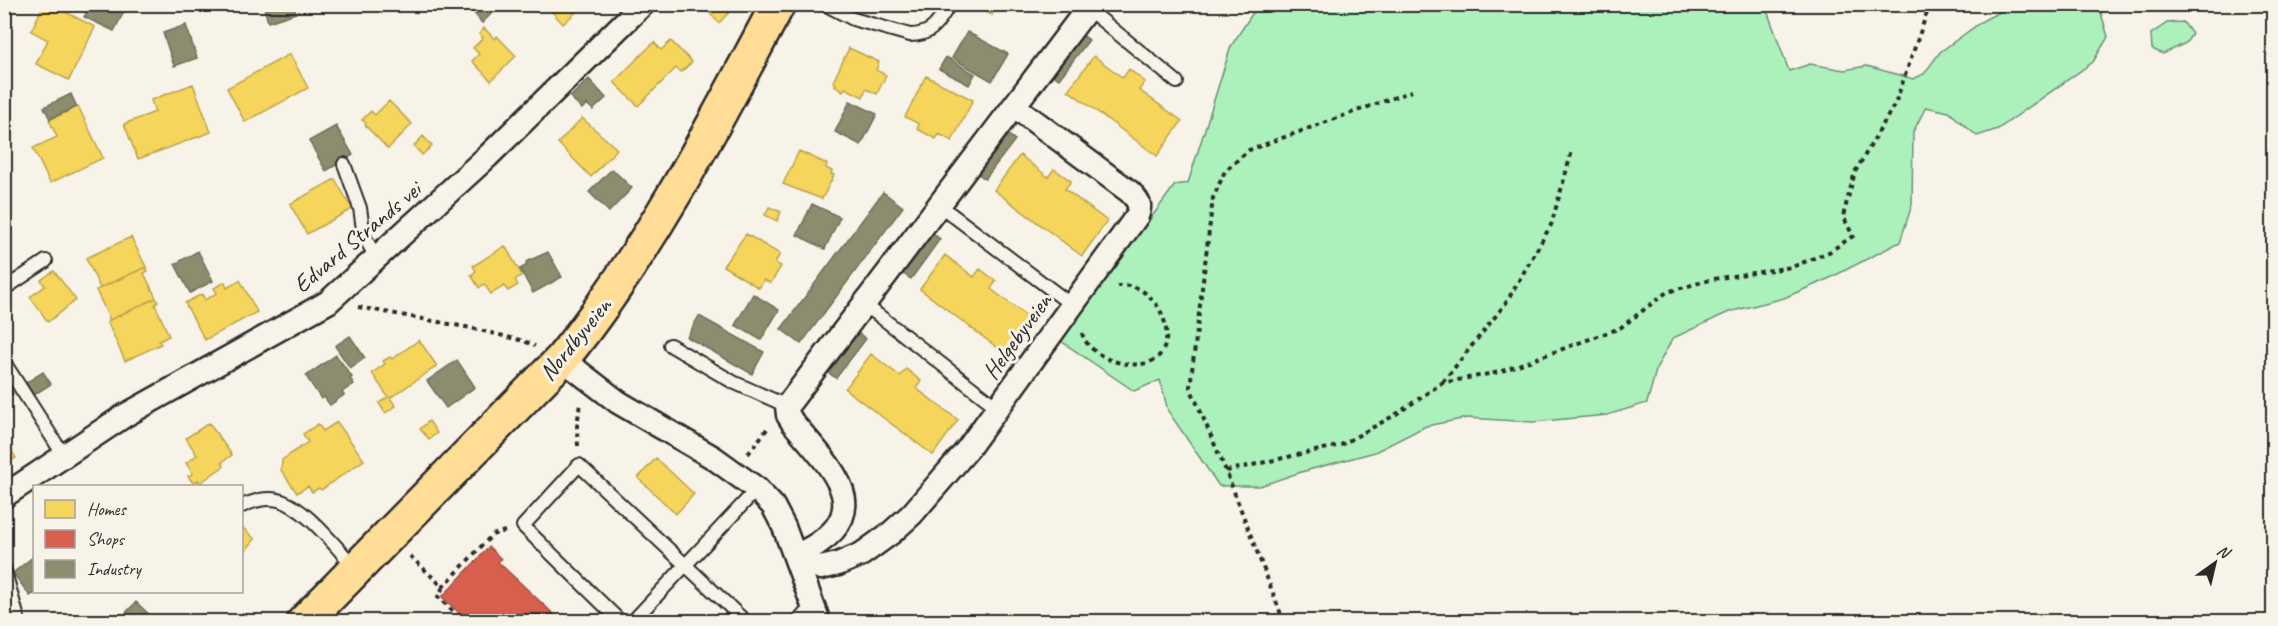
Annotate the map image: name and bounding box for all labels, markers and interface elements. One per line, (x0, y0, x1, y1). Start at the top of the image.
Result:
street label: Edvard Strands vei (287, 173, 430, 299)
street label: Helgebyveien (976, 286, 1059, 385)
street label: Nordbyveien (532, 290, 618, 387)
legend (33, 485, 243, 593)
text: Homes (87, 498, 127, 520)
text: Shops (87, 528, 126, 550)
north arrow (2185, 533, 2245, 593)
text: N (2213, 540, 2235, 564)
text: Industry (87, 558, 142, 580)

